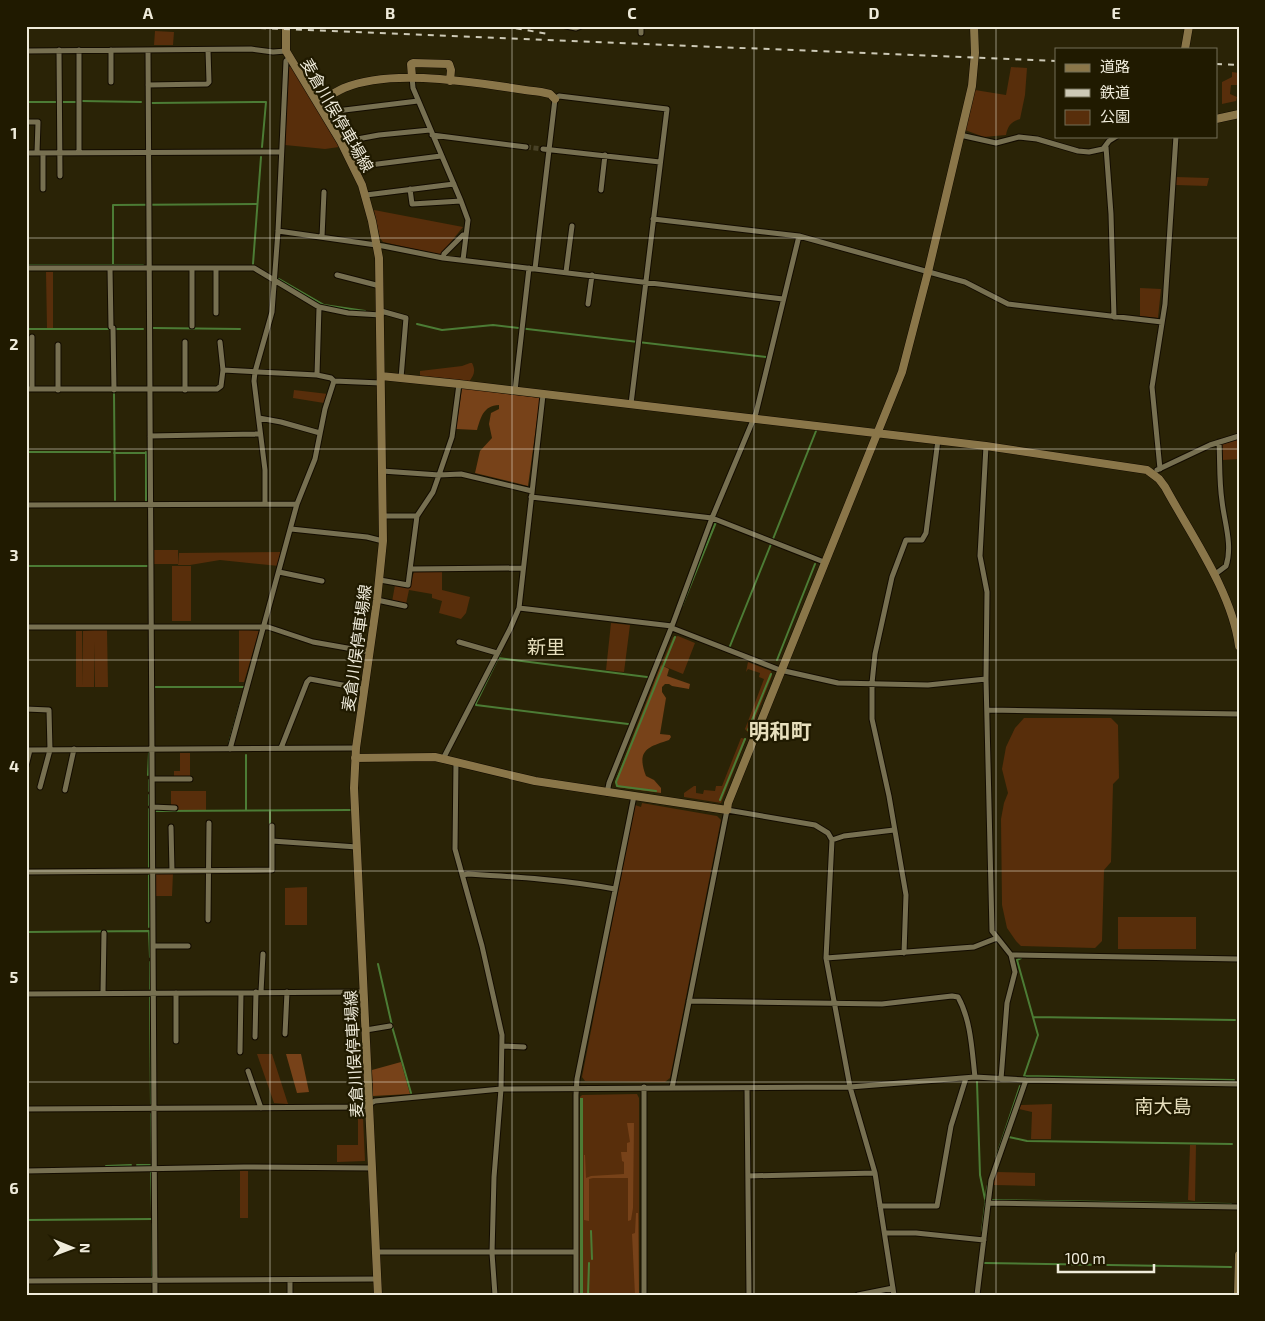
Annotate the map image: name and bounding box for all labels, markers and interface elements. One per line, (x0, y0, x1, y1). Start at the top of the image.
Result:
text: A (143, 3, 154, 22)
text: B (385, 3, 395, 22)
text: C (627, 3, 637, 22)
text: D (869, 3, 880, 22)
text: E (1111, 3, 1121, 22)
legend (1055, 48, 1218, 138)
street label: 麦倉川俣停車場線 (298, 55, 378, 175)
text: 道路 (1100, 57, 1130, 75)
text: 鉄道 (1100, 83, 1130, 101)
text: 公園 (1100, 107, 1130, 125)
text: 1 (11, 123, 17, 142)
text: 2 (9, 334, 19, 353)
text: 3 (9, 545, 19, 564)
street label: 麦倉川俣停車場線 (338, 583, 374, 713)
district label: 新里 (527, 635, 565, 658)
district label: 明和町 (749, 718, 812, 743)
text: 4 (9, 756, 19, 775)
text: 5 (10, 967, 19, 986)
street label: 麦倉川俣停車場線 (340, 990, 366, 1118)
district label: 南大島 (1134, 1094, 1192, 1117)
text: 6 (9, 1178, 19, 1197)
north arrow (48, 1224, 98, 1274)
scale bar (1058, 1241, 1154, 1273)
text: N (77, 1243, 94, 1253)
text: 100 m (1065, 1249, 1106, 1267)

